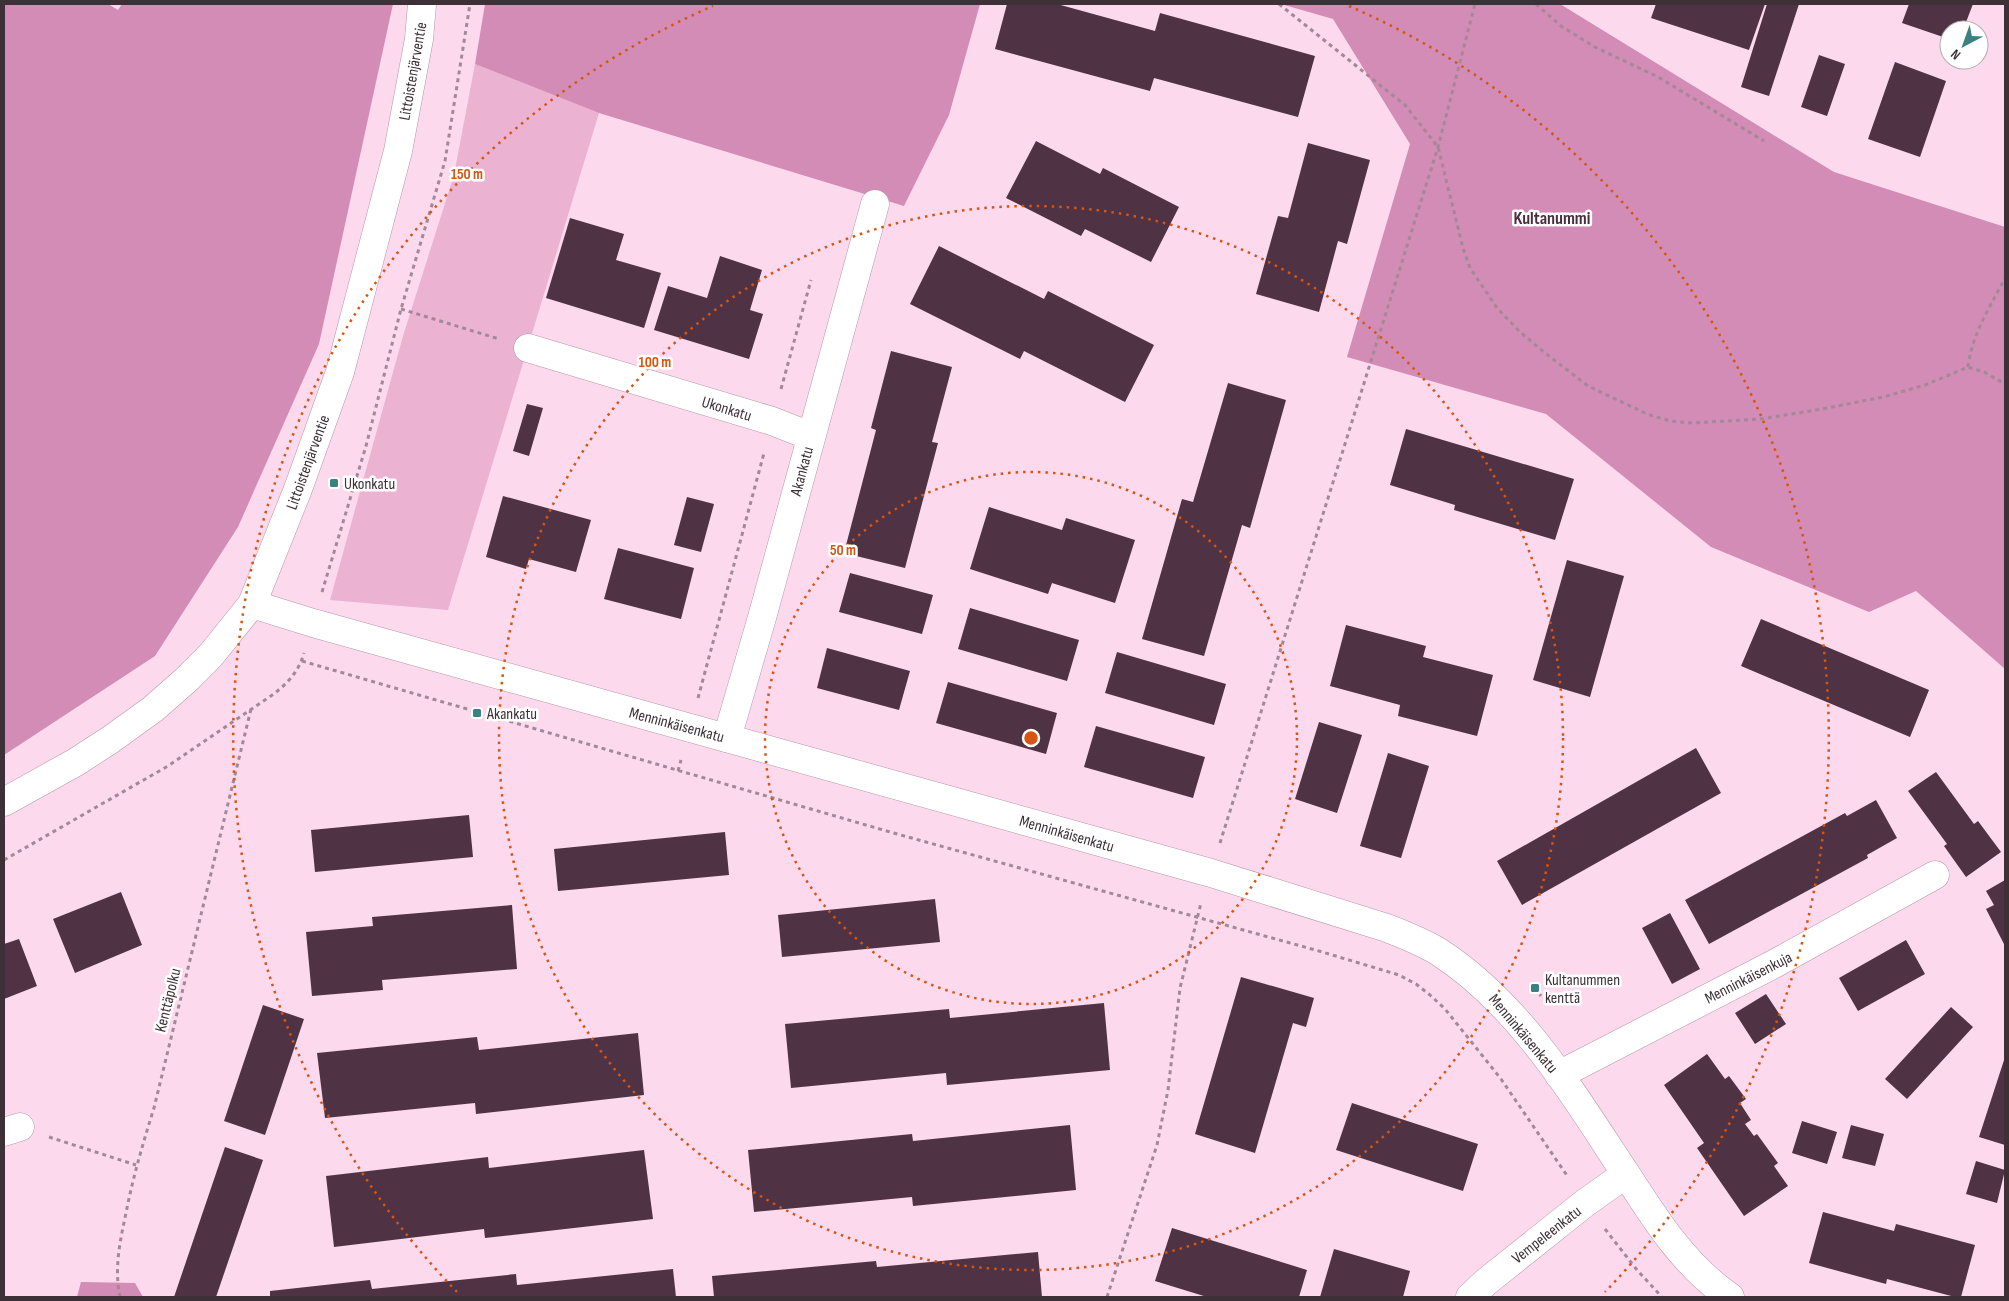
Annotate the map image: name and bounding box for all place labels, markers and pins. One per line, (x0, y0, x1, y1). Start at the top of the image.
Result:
place label: Ukonkatu (344, 475, 395, 494)
marker: Ukonkatu (328, 477, 340, 489)
place label: Akankatu (486, 705, 537, 724)
marker: Akankatu (471, 707, 483, 719)
centre of rings (1022, 729, 1040, 747)
place label: Kultanummen kenttä (1545, 971, 1620, 1008)
marker: Kultanummen kenttä (1529, 982, 1541, 994)

